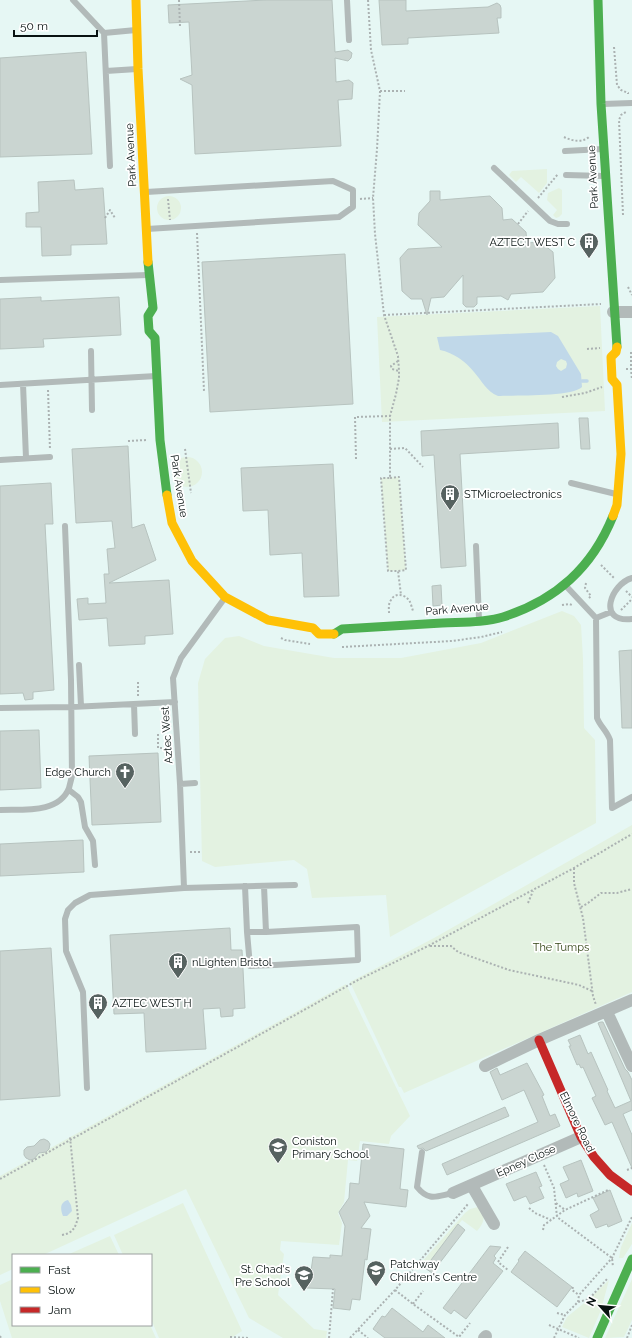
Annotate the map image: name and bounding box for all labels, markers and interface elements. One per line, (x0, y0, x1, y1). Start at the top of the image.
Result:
scale bar (14, 12, 97, 38)
text: 50 m (20, 19, 48, 33)
street label: Park Avenue (123, 122, 139, 187)
street label: Park Avenue (585, 144, 601, 209)
building icon: AZTECT WEST C (578, 231, 600, 259)
place label: AZTECT WEST C (490, 236, 575, 249)
street label: Park Avenue (168, 454, 190, 519)
building icon: STMicroelectronics (439, 483, 461, 511)
place label: STMicroelectronics (464, 488, 562, 501)
street label: Park Avenue (425, 600, 490, 618)
street label: Aztec West (158, 706, 175, 764)
church icon: Edge Church (114, 761, 136, 789)
place label: Edge Church (45, 766, 111, 779)
park label: The Tumps (533, 941, 589, 954)
building icon: nLighten Bristol (167, 951, 189, 979)
place label: nLighten Bristol (192, 956, 272, 969)
building icon: AZTEC WEST H (87, 992, 109, 1020)
place label: AZTEC WEST H (112, 997, 192, 1010)
street label: Elmore Road (557, 1090, 597, 1154)
place label: Coniston Primary School (292, 1135, 369, 1161)
school or university icon: Coniston Primary School (267, 1136, 289, 1164)
street label: Epney Close (494, 1142, 558, 1180)
legend (12, 1254, 152, 1326)
place label: Patchway Children's Centre (390, 1258, 478, 1284)
school or university icon: Patchway Children's Centre (365, 1259, 387, 1287)
text: Fast (48, 1263, 71, 1277)
place label: St. Chad's Pre School (235, 1263, 290, 1289)
school or university icon: St. Chad's Pre School (293, 1264, 315, 1292)
text: Slow (48, 1283, 75, 1297)
north arrow (580, 1286, 620, 1326)
text: N (584, 1295, 599, 1308)
text: Jam (48, 1303, 71, 1317)

